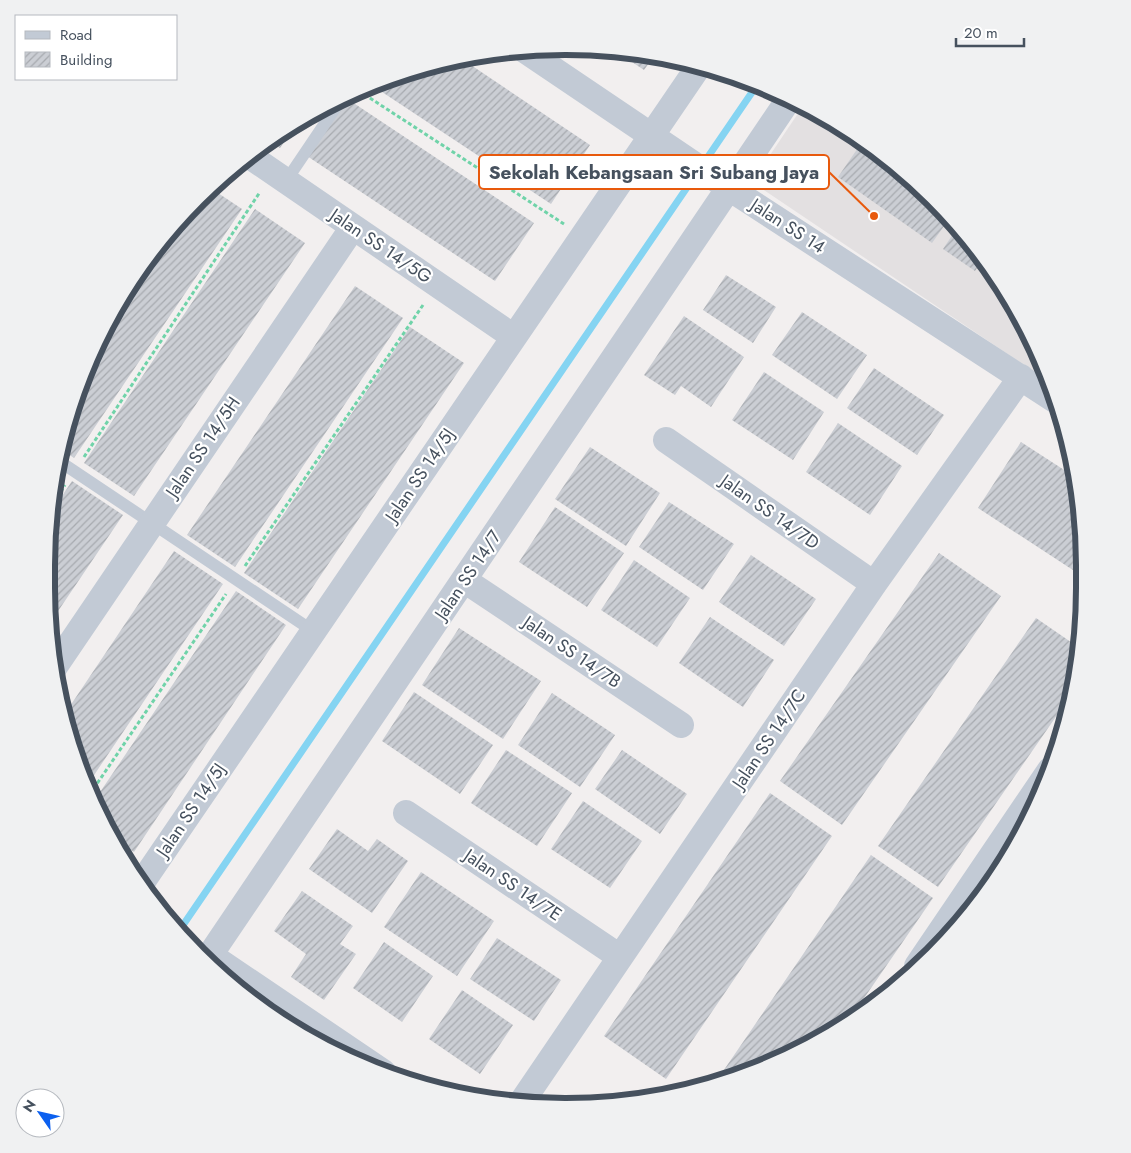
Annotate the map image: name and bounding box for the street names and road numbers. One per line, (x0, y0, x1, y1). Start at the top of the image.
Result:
street label: Jalan SS 14 (744, 191, 830, 260)
street label: Jalan SS 14/5G (323, 201, 437, 290)
street label: Jalan SS 14/5H (158, 391, 246, 504)
street label: Jalan SS 14/5J (378, 423, 461, 529)
street label: Jalan SS 14/7D (714, 467, 825, 556)
street label: Jalan SS 14/7 (427, 525, 508, 627)
street label: Jalan SS 14/7B (516, 608, 626, 694)
street label: Jalan SS 14/7C (725, 684, 812, 796)
street label: Jalan SS 14/5J (149, 758, 232, 864)
street label: Jalan SS 14/7E (457, 842, 567, 927)

